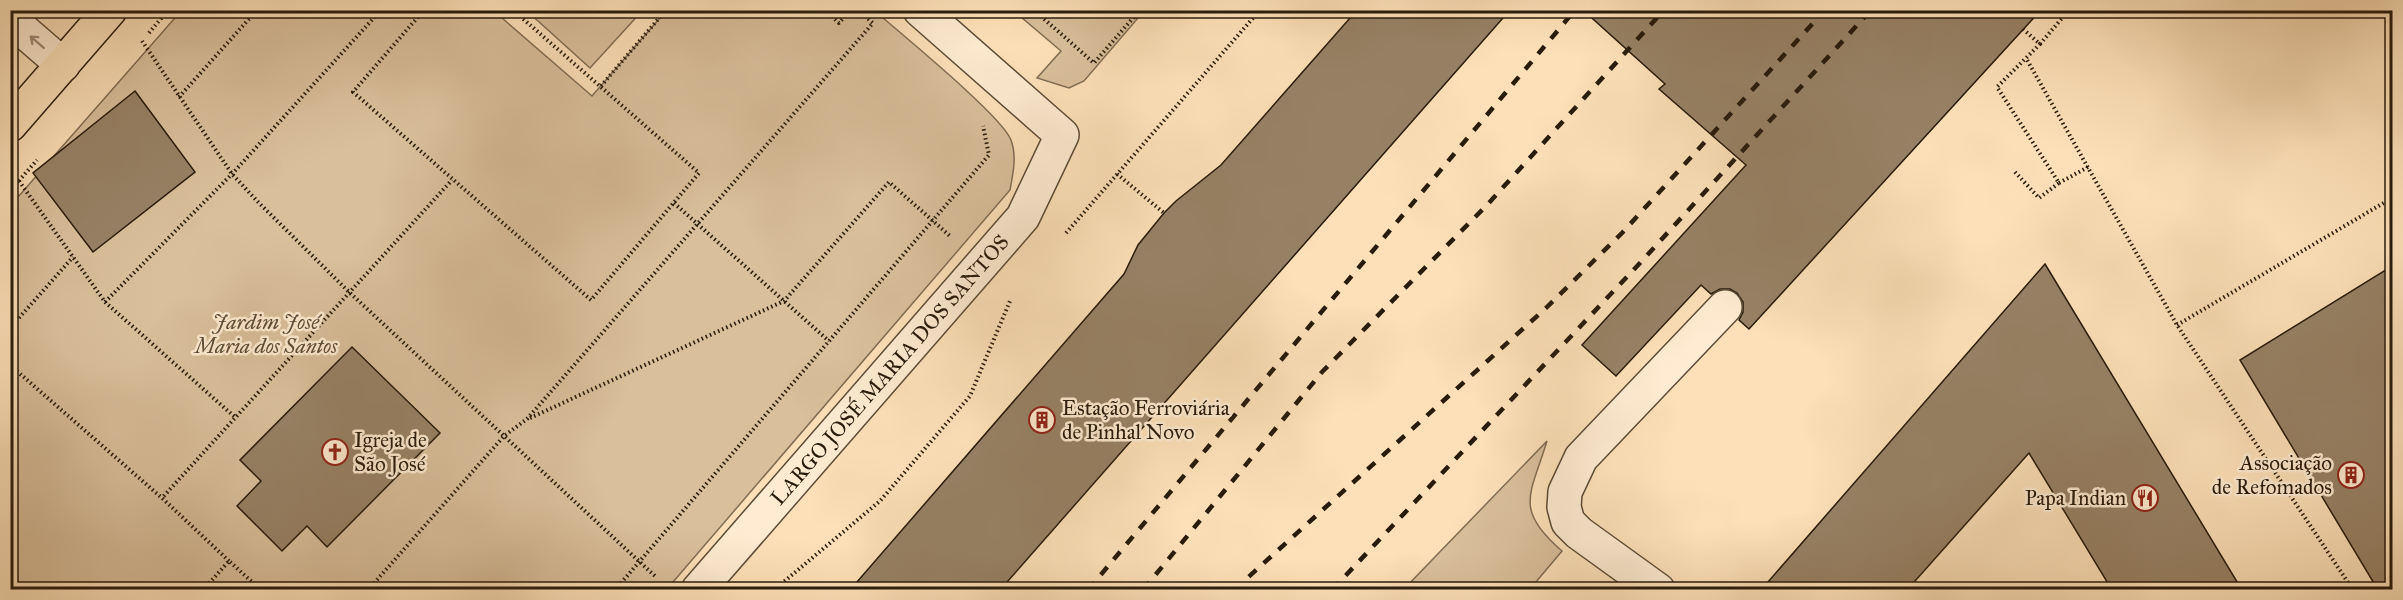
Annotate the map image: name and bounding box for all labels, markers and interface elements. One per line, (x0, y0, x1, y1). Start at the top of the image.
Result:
one-way arrow (30, 35, 45, 49)
street label: LARGO JOSÉ MARIA DOS SANTOS (765, 229, 1015, 510)
park label: Jardim José Maria dos Santos (193, 309, 338, 359)
place label: Estação Ferroviária de Pinhal Novo (1062, 395, 1230, 445)
building icon: Estação Ferroviária de Pinhal Novo (1027, 405, 1057, 435)
place label: Igreja de São José (354, 427, 427, 477)
church icon: Igreja de São José (320, 437, 350, 467)
place label: Associação de Refomados (2212, 450, 2332, 500)
building icon: Associação de Refomados (2336, 460, 2366, 490)
restaurant icon: Papa Indian (2130, 483, 2160, 513)
place label: Papa Indian (2025, 485, 2126, 511)

